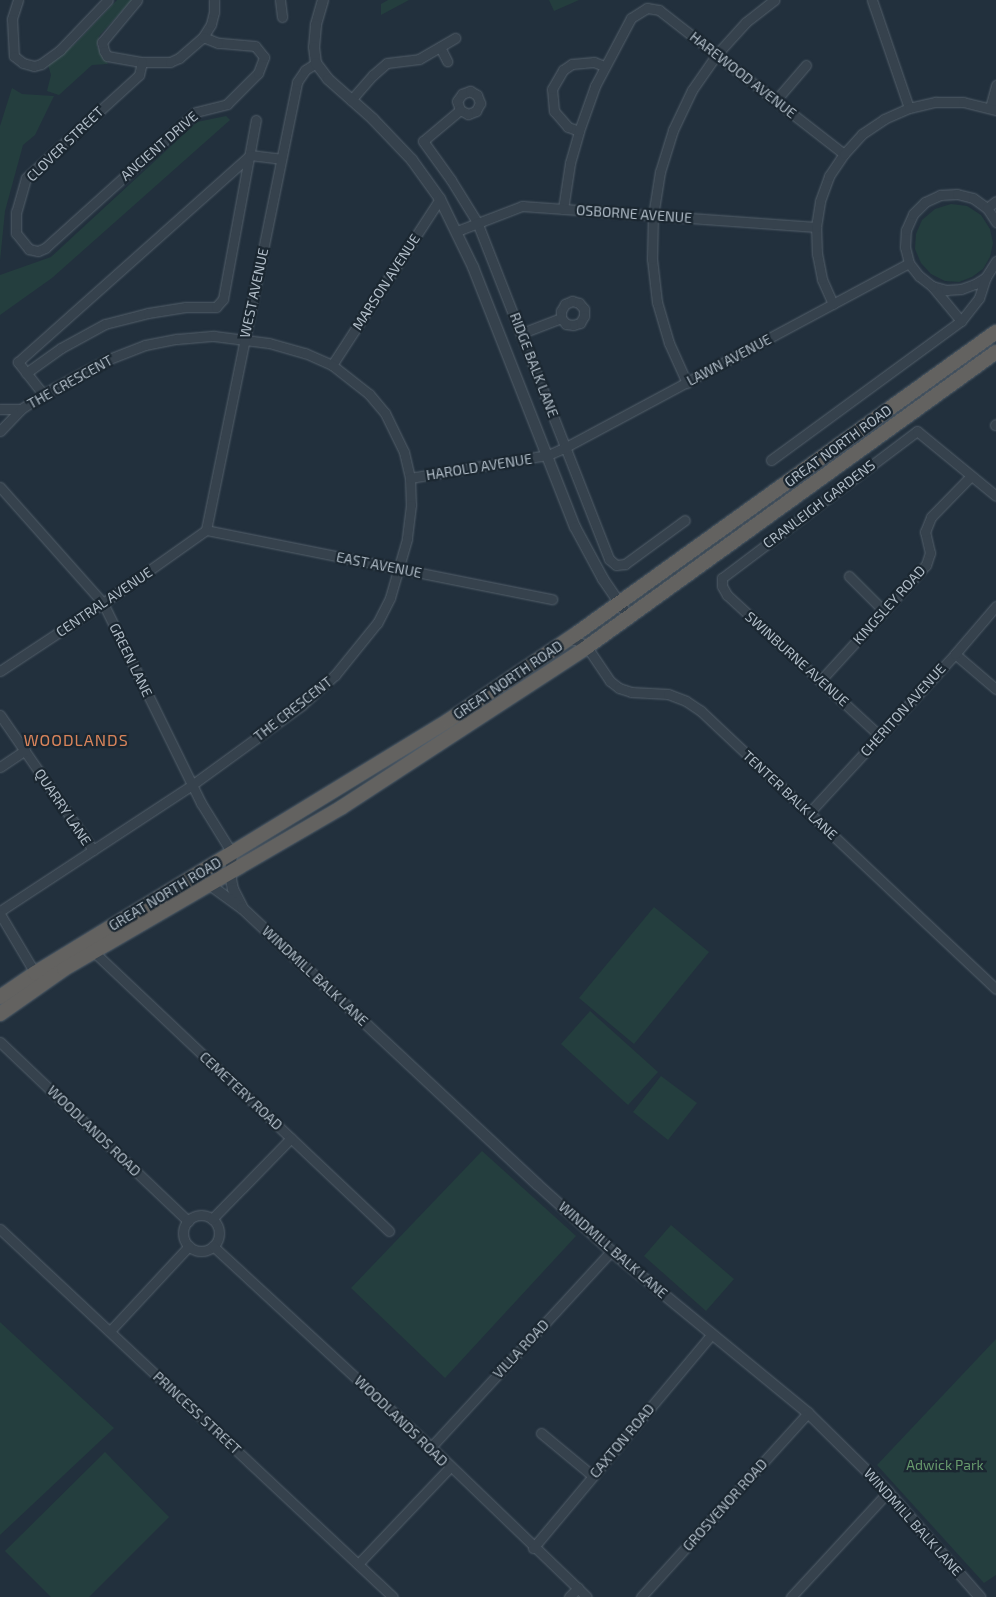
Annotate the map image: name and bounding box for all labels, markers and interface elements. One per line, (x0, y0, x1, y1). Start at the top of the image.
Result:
street label: HAREWOOD AVENUE (686, 28, 800, 122)
street label: CLOVER STREET (23, 103, 107, 185)
street label: ANCIENT DRIVE (117, 108, 201, 184)
street label: OSBORNE AVENUE (575, 202, 693, 226)
street label: MARSON AVENUE (349, 231, 423, 333)
street label: WEST AVENUE (236, 246, 272, 340)
street label: RIDGE BALK LANE (506, 310, 562, 420)
street label: LAWN AVENUE (684, 331, 774, 389)
street label: THE CRESCENT (25, 352, 115, 412)
street label: GREAT NORTH ROAD (781, 401, 895, 491)
street label: HAROLD AVENUE (425, 450, 533, 484)
street label: CRANLEIGH GARDENS (760, 456, 878, 552)
street label: EAST AVENUE (335, 548, 423, 582)
street label: KINGSLEY ROAD (849, 562, 929, 648)
street label: CENTRAL AVENUE (52, 563, 156, 641)
street label: SWINBURNE AVENUE (742, 608, 852, 710)
street label: GREEN LANE (106, 620, 156, 700)
street label: GREAT NORTH ROAD (450, 637, 566, 723)
street label: CHERITON AVENUE (857, 660, 949, 760)
street label: THE CRESCENT (251, 673, 335, 745)
district label: WOODLANDS (22, 730, 130, 750)
street label: TENTER BALK LANE (739, 747, 841, 843)
street label: QUARRY LANE (31, 765, 95, 849)
street label: GREAT NORTH ROAD (106, 854, 224, 934)
street label: WINDMILL BALK LANE (258, 922, 372, 1030)
street label: CEMETERY ROAD (196, 1048, 286, 1134)
street label: WOODLANDS ROAD (44, 1082, 144, 1180)
street label: WINDMILL BALK LANE (555, 1198, 671, 1302)
street label: VILLA ROAD (489, 1316, 553, 1382)
street label: PRINCESS STREET (150, 1368, 244, 1458)
street label: WOODLANDS ROAD (351, 1372, 451, 1470)
street label: CAXTON ROAD (586, 1401, 658, 1481)
street label: GROSVENOR ROAD (679, 1456, 771, 1554)
park label: Adwick Park (906, 1457, 984, 1473)
street label: WINDMILL BALK LANE (860, 1465, 966, 1579)

